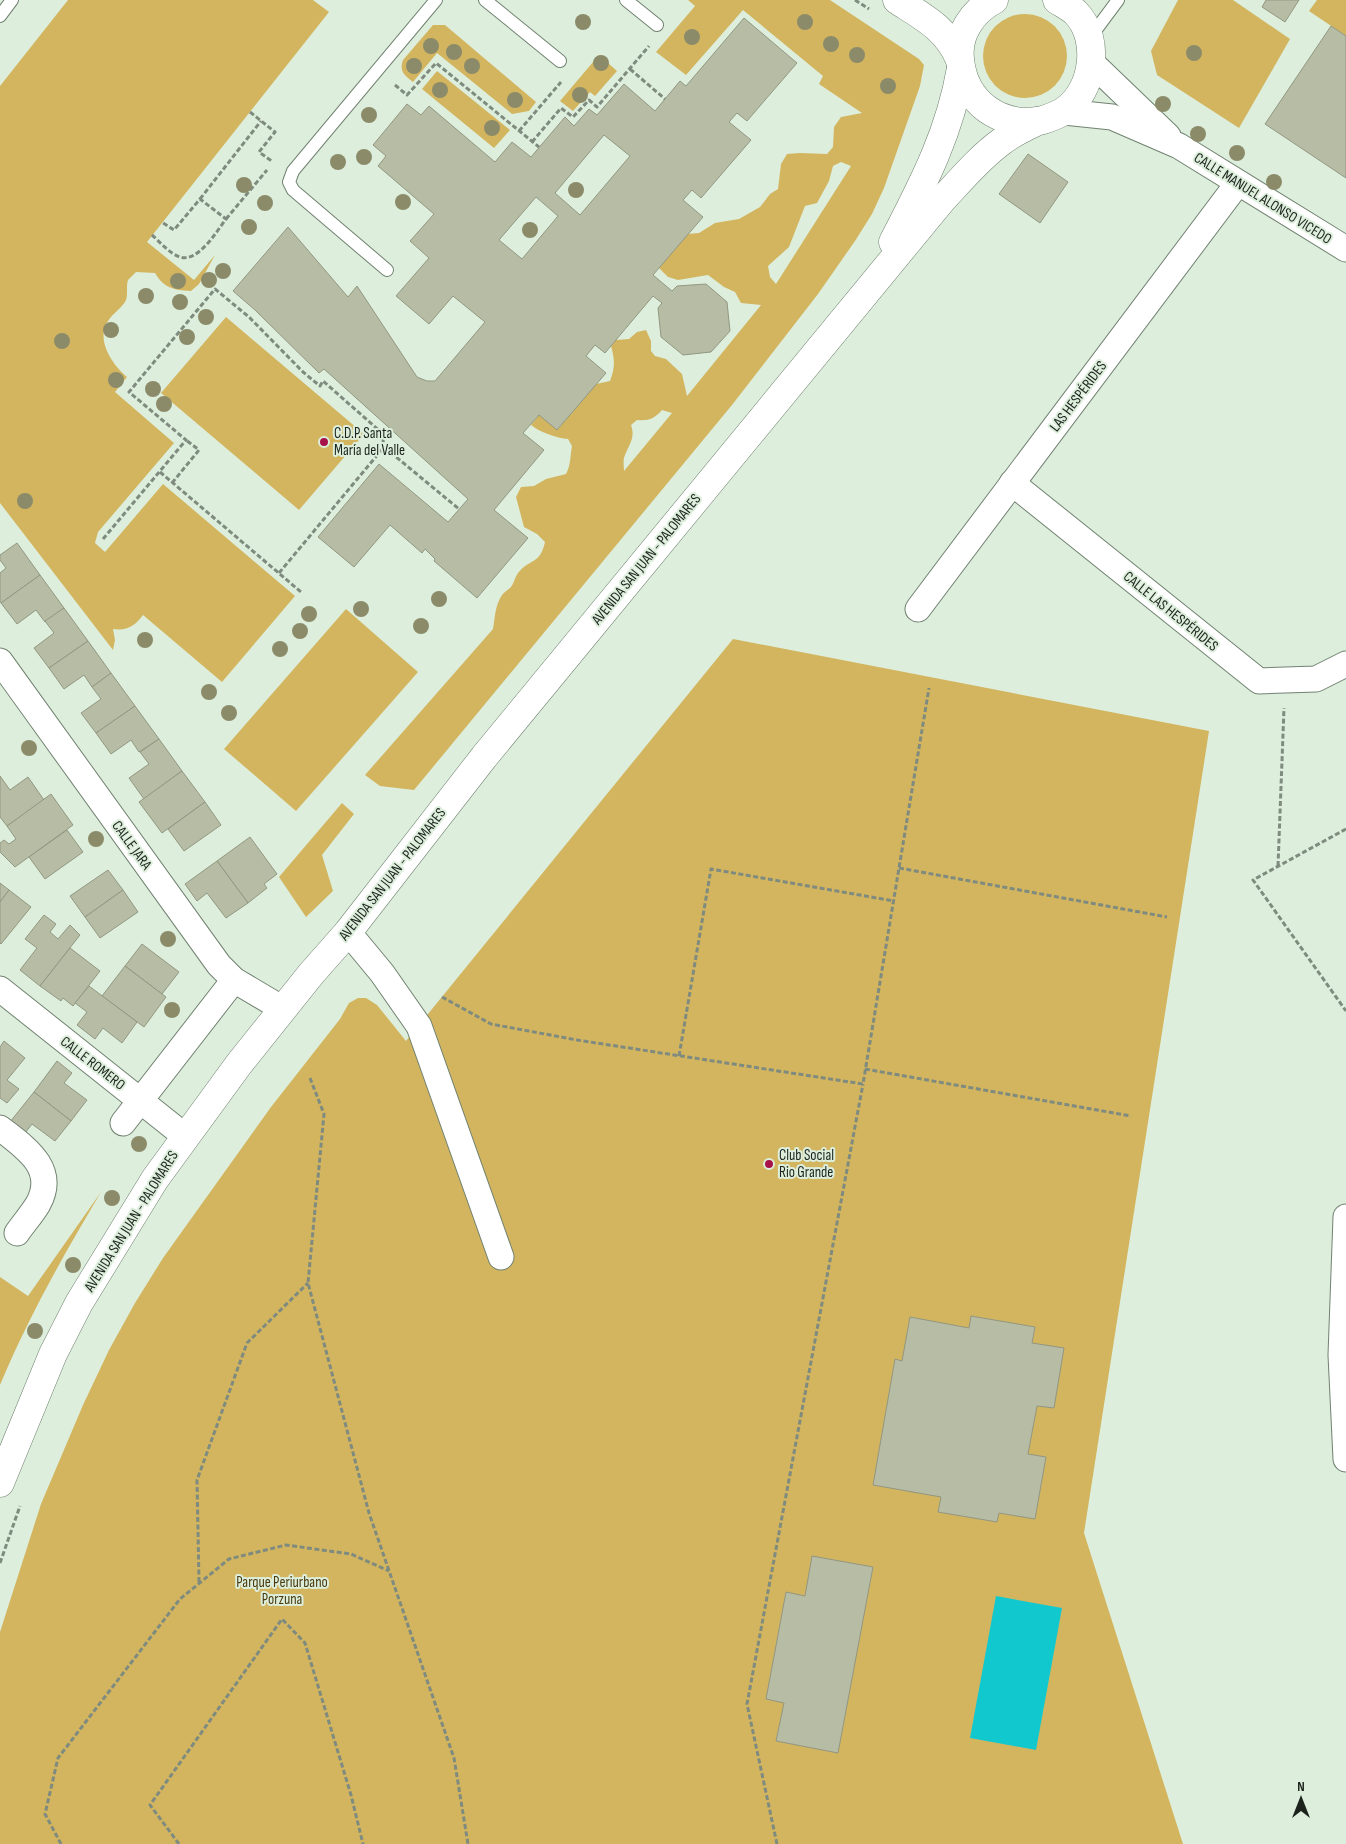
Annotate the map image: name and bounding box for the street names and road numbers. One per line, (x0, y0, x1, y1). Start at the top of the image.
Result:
street label: CALLE MANUEL ALONSO VICEDO (1190, 148, 1335, 249)
street label: LAS HESPÉRIDES (1046, 357, 1111, 435)
street label: AVENIDA SAN JUAN - PALOMARES (587, 490, 705, 629)
street label: CALLE LAS HESPÉRIDES (1119, 567, 1222, 656)
street label: AVENIDA SAN JUAN - PALOMARES (334, 804, 450, 945)
street label: CALLE JARA (107, 817, 156, 874)
street label: CALLE ROMERO (57, 1032, 129, 1095)
street label: AVENIDA SAN JUAN - PALOMARES (80, 1147, 183, 1296)

